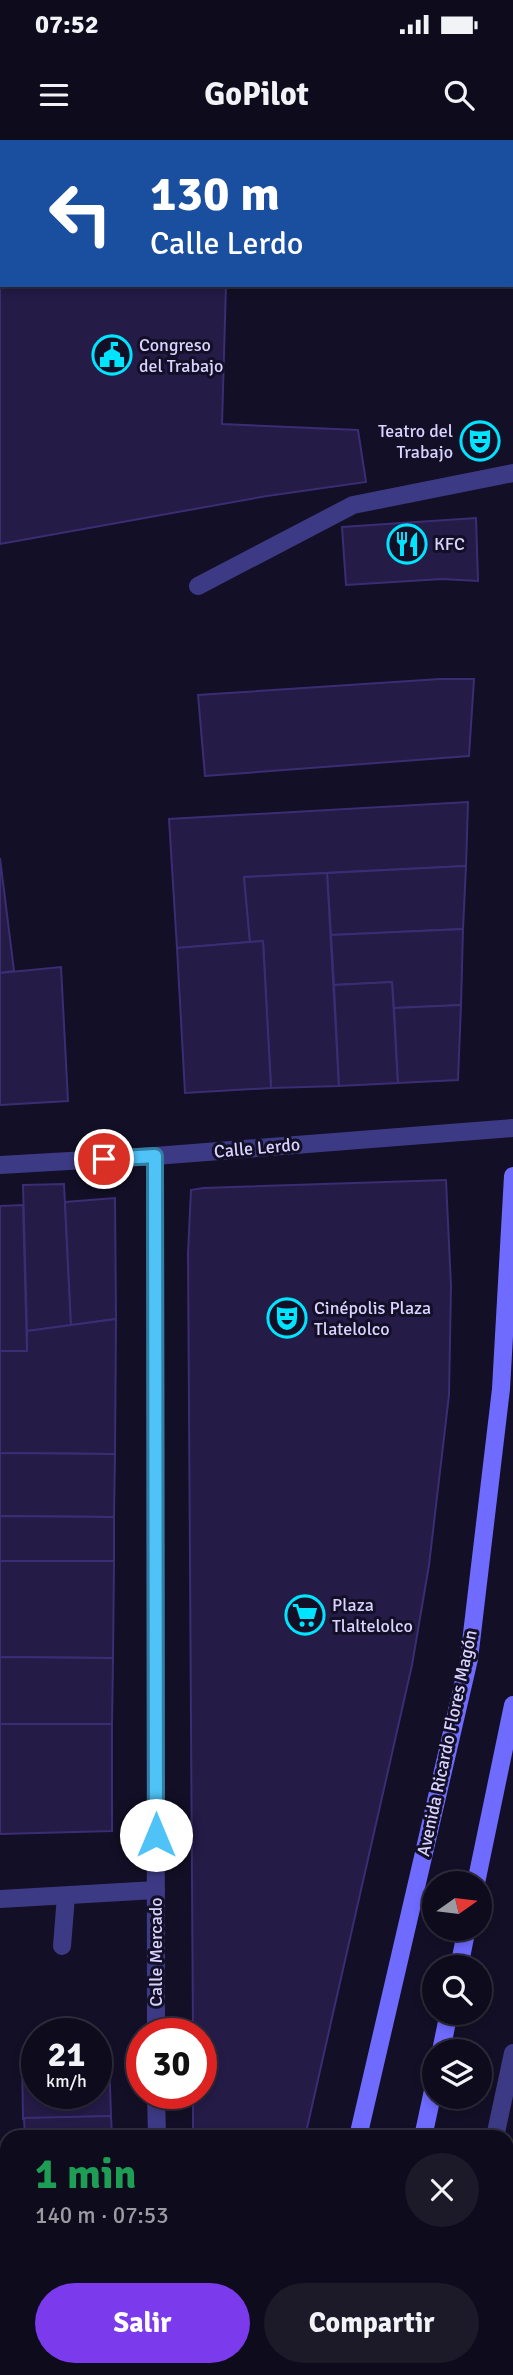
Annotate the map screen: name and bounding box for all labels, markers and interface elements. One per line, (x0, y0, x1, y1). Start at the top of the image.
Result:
text: 07:52 (35, 9, 99, 41)
text: GoPilot (204, 75, 309, 114)
icon: menu (35, 76, 73, 114)
icon: search (440, 76, 478, 114)
text: 130 m (150, 164, 280, 224)
icon: left (35, 168, 126, 259)
text: Calle Lerdo (150, 224, 303, 263)
public building icon: Congreso del Trabajo (91, 334, 133, 376)
place label: Congreso del Trabajo (139, 334, 223, 377)
place label: Teatro del Trabajo (378, 420, 453, 463)
theatre icon: Teatro del Trabajo (459, 420, 501, 462)
restaurant icon: KFC (386, 523, 428, 565)
place label: KFC (434, 533, 465, 555)
pin (74, 1129, 134, 1189)
street label: Calle Lerdo (213, 1133, 301, 1163)
icon: arrive (85, 1140, 123, 1178)
theatre icon: Cinépolis Plaza Tlatelolco (266, 1297, 308, 1339)
place label: Cinépolis Plaza Tlatelolco (314, 1297, 431, 1340)
supermarket icon: Plaza Tlaltelolco (284, 1594, 326, 1636)
place label: Plaza Tlaltelolco (332, 1594, 413, 1637)
street label: Avenida Ricardo Flores Magón (412, 1628, 482, 1858)
position arrow (119, 1798, 193, 1872)
north arrow (422, 1871, 492, 1941)
map controls (422, 1871, 492, 2109)
street label: Calle Mercado (145, 1897, 167, 2007)
button: search (422, 1955, 492, 2025)
speed limit sign: 30 (126, 2018, 217, 2109)
text: 21 (48, 2033, 85, 2076)
button: layers (422, 2039, 492, 2109)
text: km/h (46, 2070, 87, 2092)
text: 1 min (35, 2149, 136, 2200)
button: close (405, 2153, 479, 2227)
text: 140 m · 07:53 (35, 2201, 169, 2230)
button: Salir (35, 2283, 250, 2363)
button: Compartir (264, 2283, 479, 2363)

